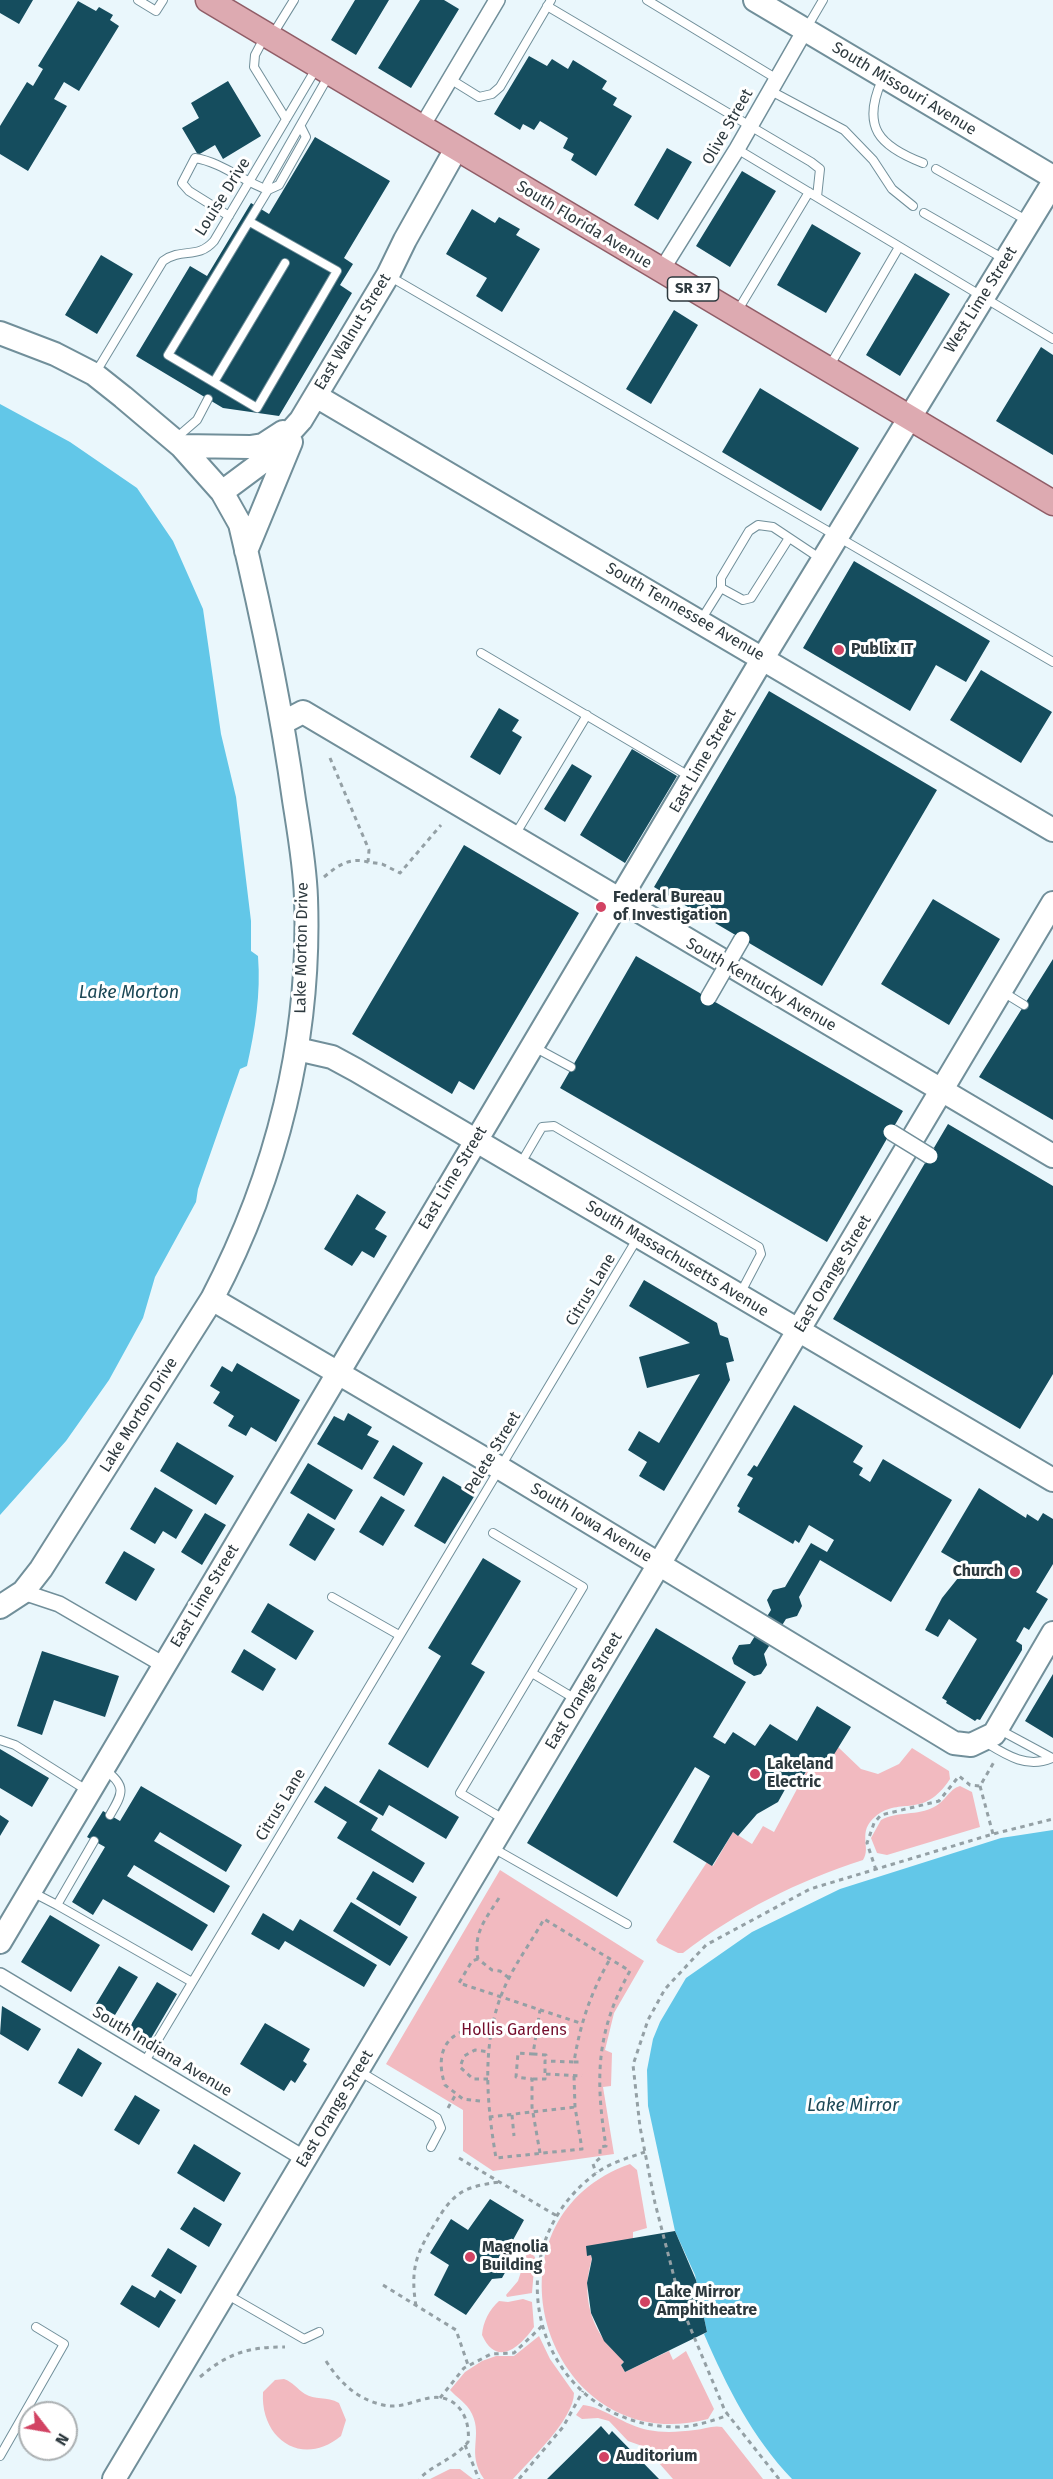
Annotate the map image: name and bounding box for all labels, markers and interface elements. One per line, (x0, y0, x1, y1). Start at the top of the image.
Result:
street label: South Missouri Avenue (828, 38, 980, 140)
street label: Olive Street (699, 86, 757, 168)
street label: Louise Drive (191, 154, 255, 240)
street label: South Florida Avenue (513, 177, 655, 273)
street label: West Lime Street (941, 243, 1021, 357)
street label: East Walnut Street (311, 270, 395, 394)
road number: SR 37 (668, 277, 718, 301)
street label: South Tennessee Avenue (602, 559, 768, 665)
place label: Publix IT (851, 640, 913, 660)
marker: Publix IT (832, 643, 846, 657)
street label: East Lime Street (665, 706, 741, 816)
street label: Lake Morton Drive (291, 882, 313, 1014)
place label: Federal Bureau of Investigation (613, 888, 727, 926)
marker: Federal Bureau of Investigation (594, 900, 608, 914)
street label: South Kentucky Avenue (682, 934, 840, 1036)
water label: Lake Morton (79, 982, 179, 1004)
street label: East Lime Street (415, 1123, 491, 1233)
street label: South Massachusetts Avenue (582, 1197, 772, 1321)
street label: East Orange Street (790, 1212, 876, 1336)
street label: Citrus Lane (562, 1250, 620, 1330)
street label: Lake Morton Drive (96, 1354, 182, 1476)
street label: Pelete Street (461, 1408, 525, 1498)
street label: South Iowa Avenue (527, 1479, 655, 1567)
street label: East Lime Street (167, 1541, 243, 1651)
place label: Church (953, 1562, 1003, 1582)
marker: Church (1008, 1565, 1022, 1579)
street label: East Orange Street (541, 1629, 627, 1753)
place label: Lakeland Electric (767, 1755, 834, 1793)
street label: Citrus Lane (252, 1765, 310, 1845)
marker: Lakeland Electric (748, 1767, 762, 1781)
street label: South Indiana Avenue (89, 2003, 235, 2101)
park label: Hollis Gardens (461, 2021, 567, 2041)
street label: East Orange Street (292, 2047, 378, 2171)
water label: Lake Mirror (807, 2095, 899, 2117)
place label: Magnolia Building (482, 2238, 549, 2276)
marker: Magnolia Building (463, 2250, 477, 2264)
place label: Lake Mirror Amphitheatre (657, 2283, 757, 2321)
marker: Lake Mirror Amphitheatre (638, 2295, 652, 2309)
north arrow (18, 2401, 78, 2461)
text: N (51, 2430, 73, 2449)
place label: Auditorium (616, 2447, 698, 2467)
marker: Auditorium (597, 2450, 611, 2464)

